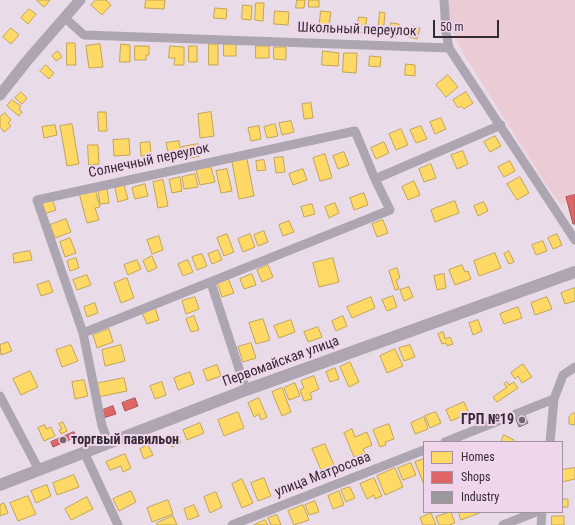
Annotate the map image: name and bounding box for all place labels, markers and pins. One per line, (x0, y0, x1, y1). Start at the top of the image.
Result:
place label: ГРП №19 (461, 412, 514, 428)
marker: ГРП №19 (517, 415, 527, 425)
place label: торгвый павильон (71, 432, 179, 448)
marker: торгвый павильон (58, 435, 68, 445)

